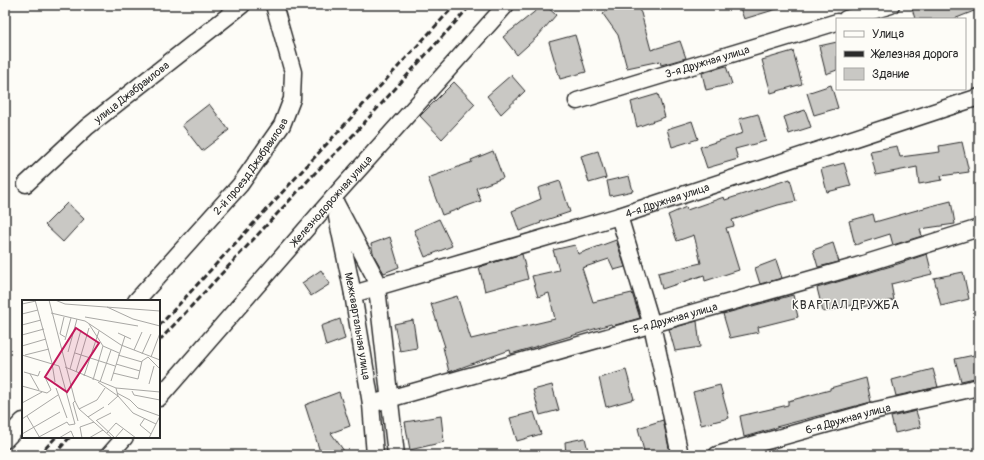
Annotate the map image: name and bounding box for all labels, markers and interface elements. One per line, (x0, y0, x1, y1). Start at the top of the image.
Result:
legend (836, 18, 966, 90)
text: Улица (872, 27, 904, 42)
street label: 3-я Дружная улица (663, 43, 751, 80)
text: Железная дорога (870, 47, 959, 62)
street label: улица Джабраилова (90, 58, 172, 126)
text: Здание (872, 67, 909, 82)
street label: 2-й проезд Джабраилова (210, 117, 290, 217)
street label: Железнодорожная улица (287, 153, 375, 250)
street label: 4-я Дружная улица (623, 180, 711, 220)
street label: Межквартальная улица (342, 271, 373, 381)
district label: КВАРТАЛ ДРУЖБА (792, 298, 900, 313)
inset map (22, 300, 160, 438)
street label: 5-я Дружная улица (631, 300, 719, 336)
street label: 6-я Дружная улица (804, 401, 892, 436)

